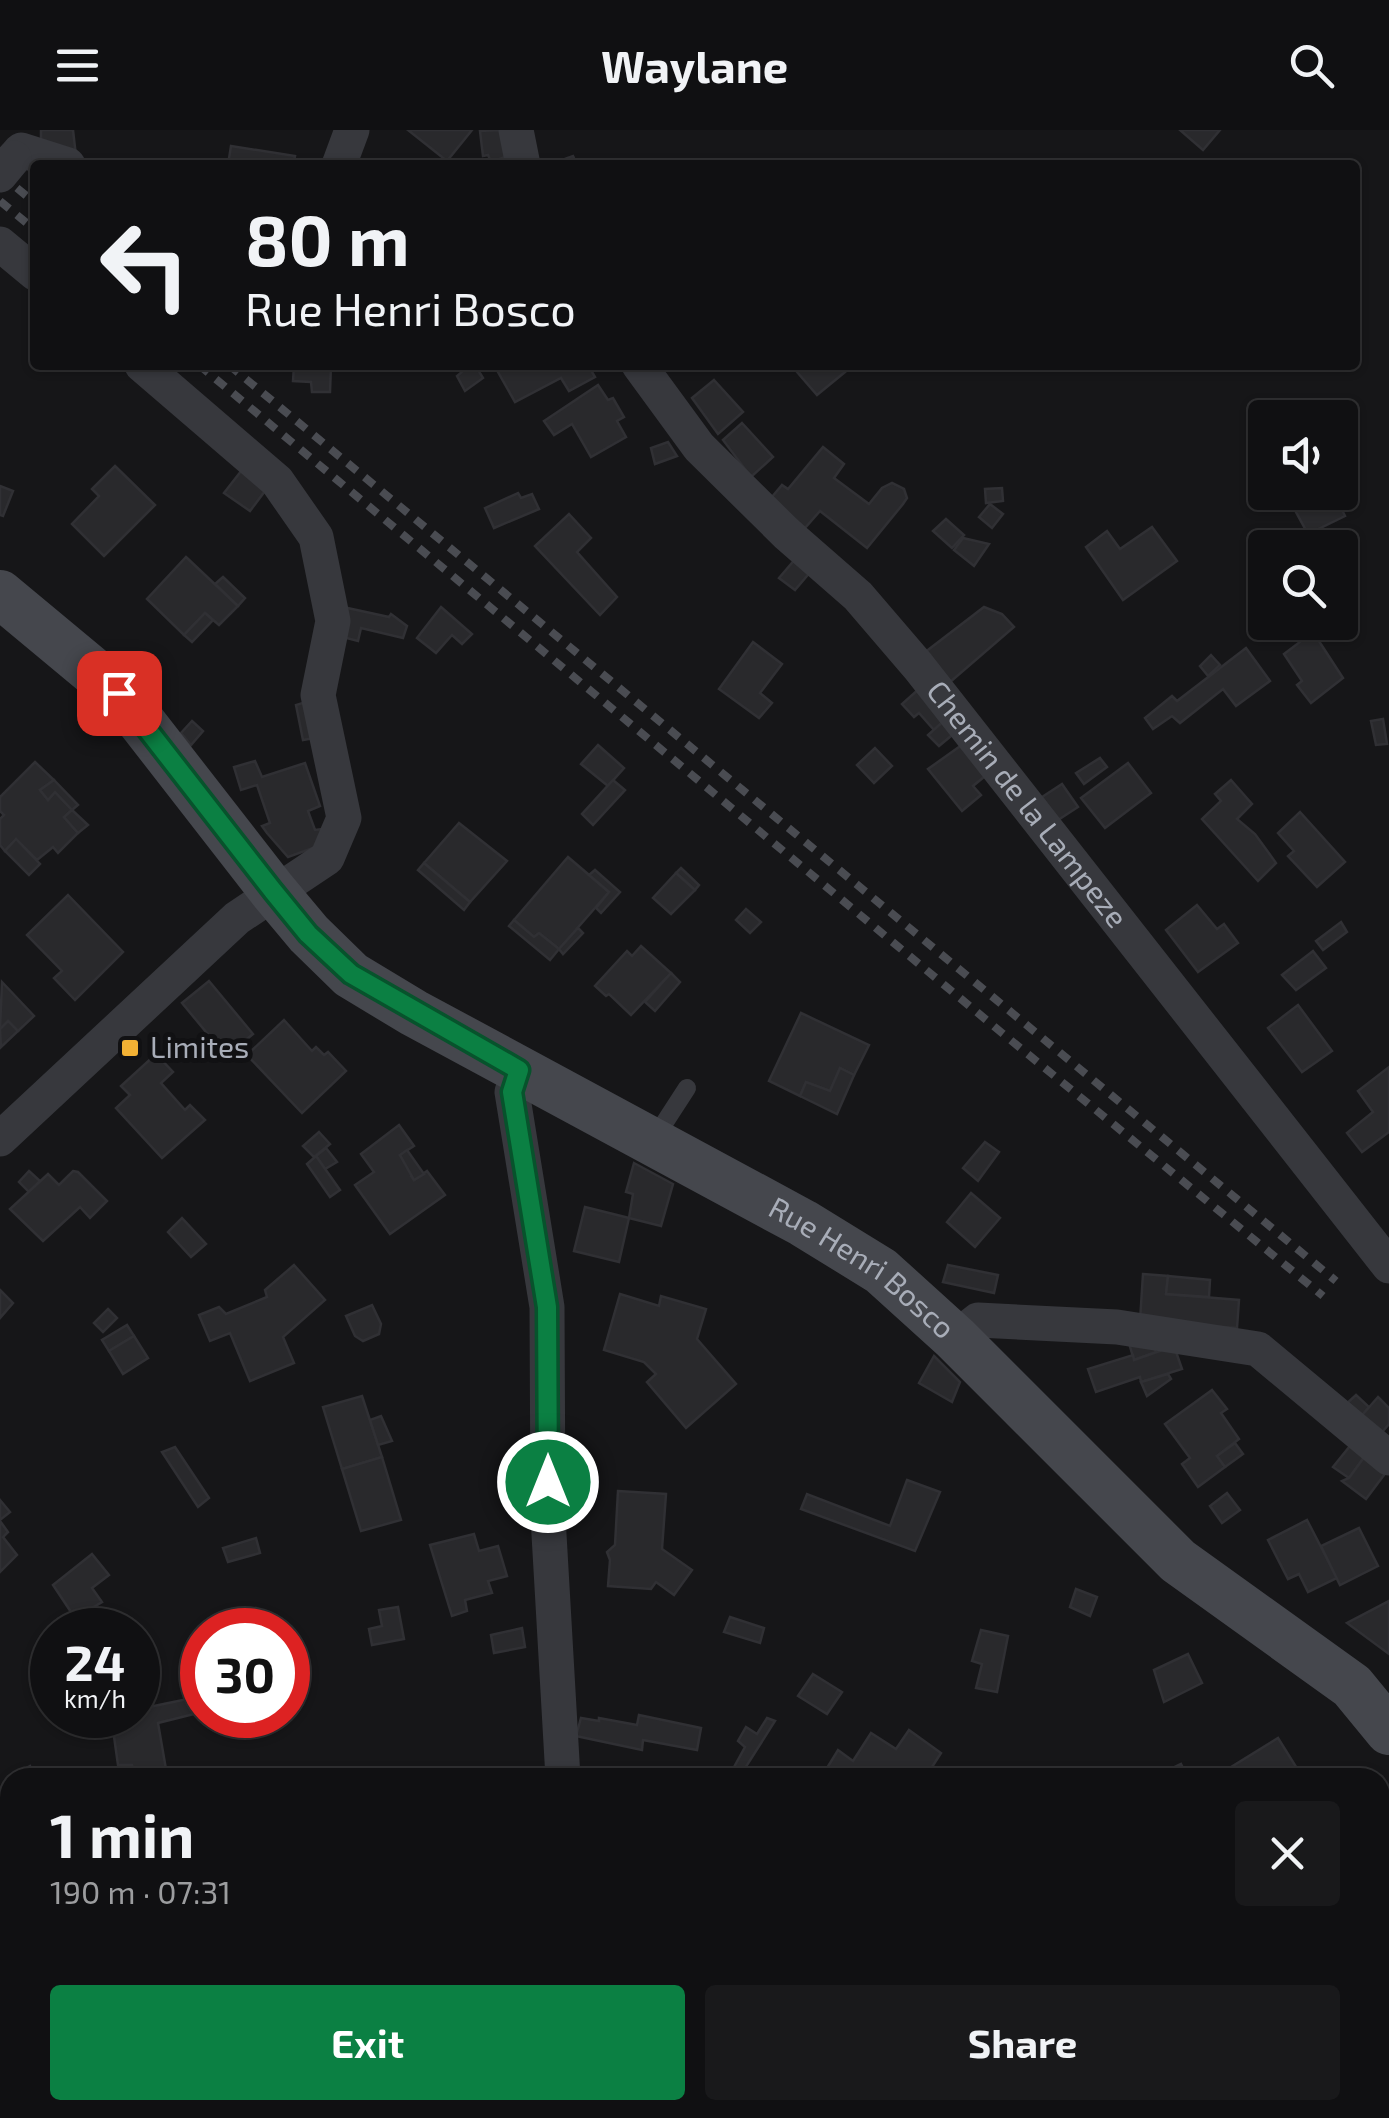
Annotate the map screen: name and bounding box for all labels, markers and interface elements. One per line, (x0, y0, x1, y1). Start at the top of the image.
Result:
icon: menu (50, 38, 105, 93)
text: Waylane (601, 38, 788, 92)
icon: search (1284, 38, 1339, 93)
text: 80 m (245, 196, 410, 280)
icon: left (80, 200, 210, 330)
text: Rue Henri Bosco (245, 281, 576, 335)
map controls (1248, 400, 1358, 640)
button: sound (1248, 400, 1358, 510)
button: search (1248, 530, 1358, 640)
pin (77, 651, 162, 736)
icon: arrive (92, 666, 147, 721)
street label: Chemin de la Lampeze (920, 673, 1136, 934)
place label: Limites (150, 1028, 249, 1064)
marker: Limites (119, 1037, 141, 1059)
street label: Rue Henri Bosco (763, 1188, 963, 1345)
position arrow (496, 1430, 600, 1534)
speed limit sign: 30 (180, 1608, 310, 1738)
text: 24 (65, 1631, 125, 1691)
text: km/h (64, 1683, 126, 1713)
text: 1 min (50, 1798, 194, 1870)
button: close (1235, 1801, 1340, 1906)
text: 190 m · 07:31 (50, 1872, 231, 1910)
button: Exit (50, 1985, 685, 2100)
button: Share (705, 1985, 1340, 2100)

